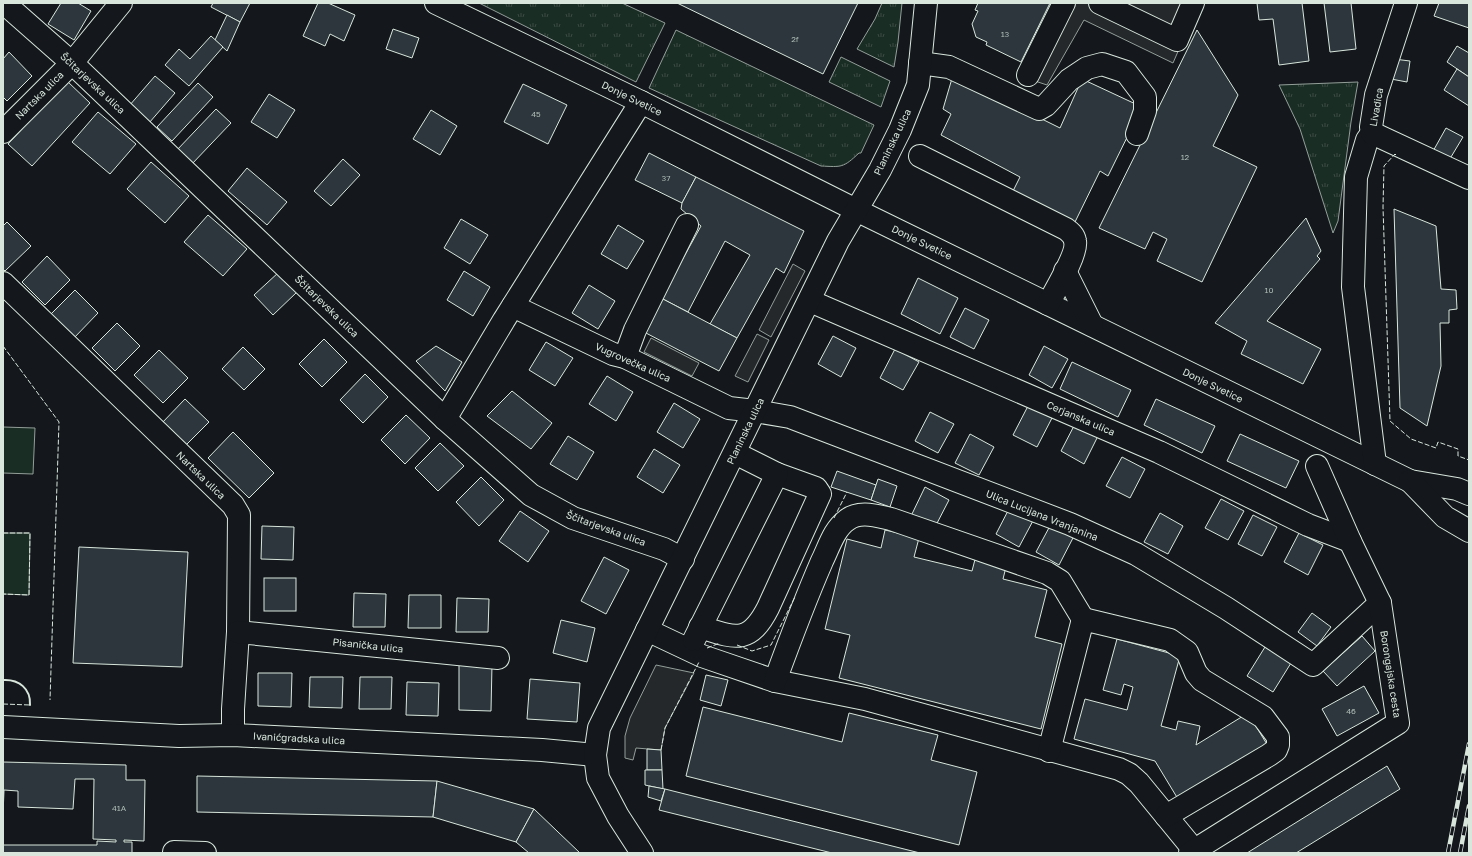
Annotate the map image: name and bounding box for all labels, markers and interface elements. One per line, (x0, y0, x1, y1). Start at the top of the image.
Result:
house number: 13 (1001, 29, 1010, 39)
house number: 2f (791, 34, 799, 44)
street label: Ščitarjevska ulica (58, 49, 128, 116)
street label: Nartska ulica (12, 68, 66, 122)
street label: Donje Svetice (600, 78, 664, 118)
street label: Livadica (1367, 87, 1385, 127)
street label: Planinska ulica (871, 107, 913, 177)
house number: 45 (531, 109, 541, 119)
house number: 12 (1181, 152, 1190, 162)
house number: 37 (662, 173, 670, 183)
street label: Donje Svetice (890, 222, 954, 262)
street label: Ščitarjevska ulica (293, 272, 362, 339)
house number: 10 (1265, 285, 1273, 295)
street label: Vugrovečka ulica (593, 340, 673, 384)
street label: Donje Svetice (1181, 365, 1245, 405)
street label: Planinska ulica (724, 396, 766, 466)
street label: Cerjanska ulica (1045, 398, 1117, 438)
street label: Nartska ulica (174, 449, 228, 501)
street label: Ulica Lucijana Vranjanina (984, 487, 1100, 543)
street label: Ščitarjevska ulica (564, 507, 648, 548)
street label: Borongajska cesta (1378, 629, 1404, 719)
street label: Pisanička ulica (332, 635, 404, 655)
house number: 46 (1346, 706, 1356, 716)
street label: Ivanićgradska ulica (253, 730, 345, 746)
house number: 41A (112, 803, 127, 813)

